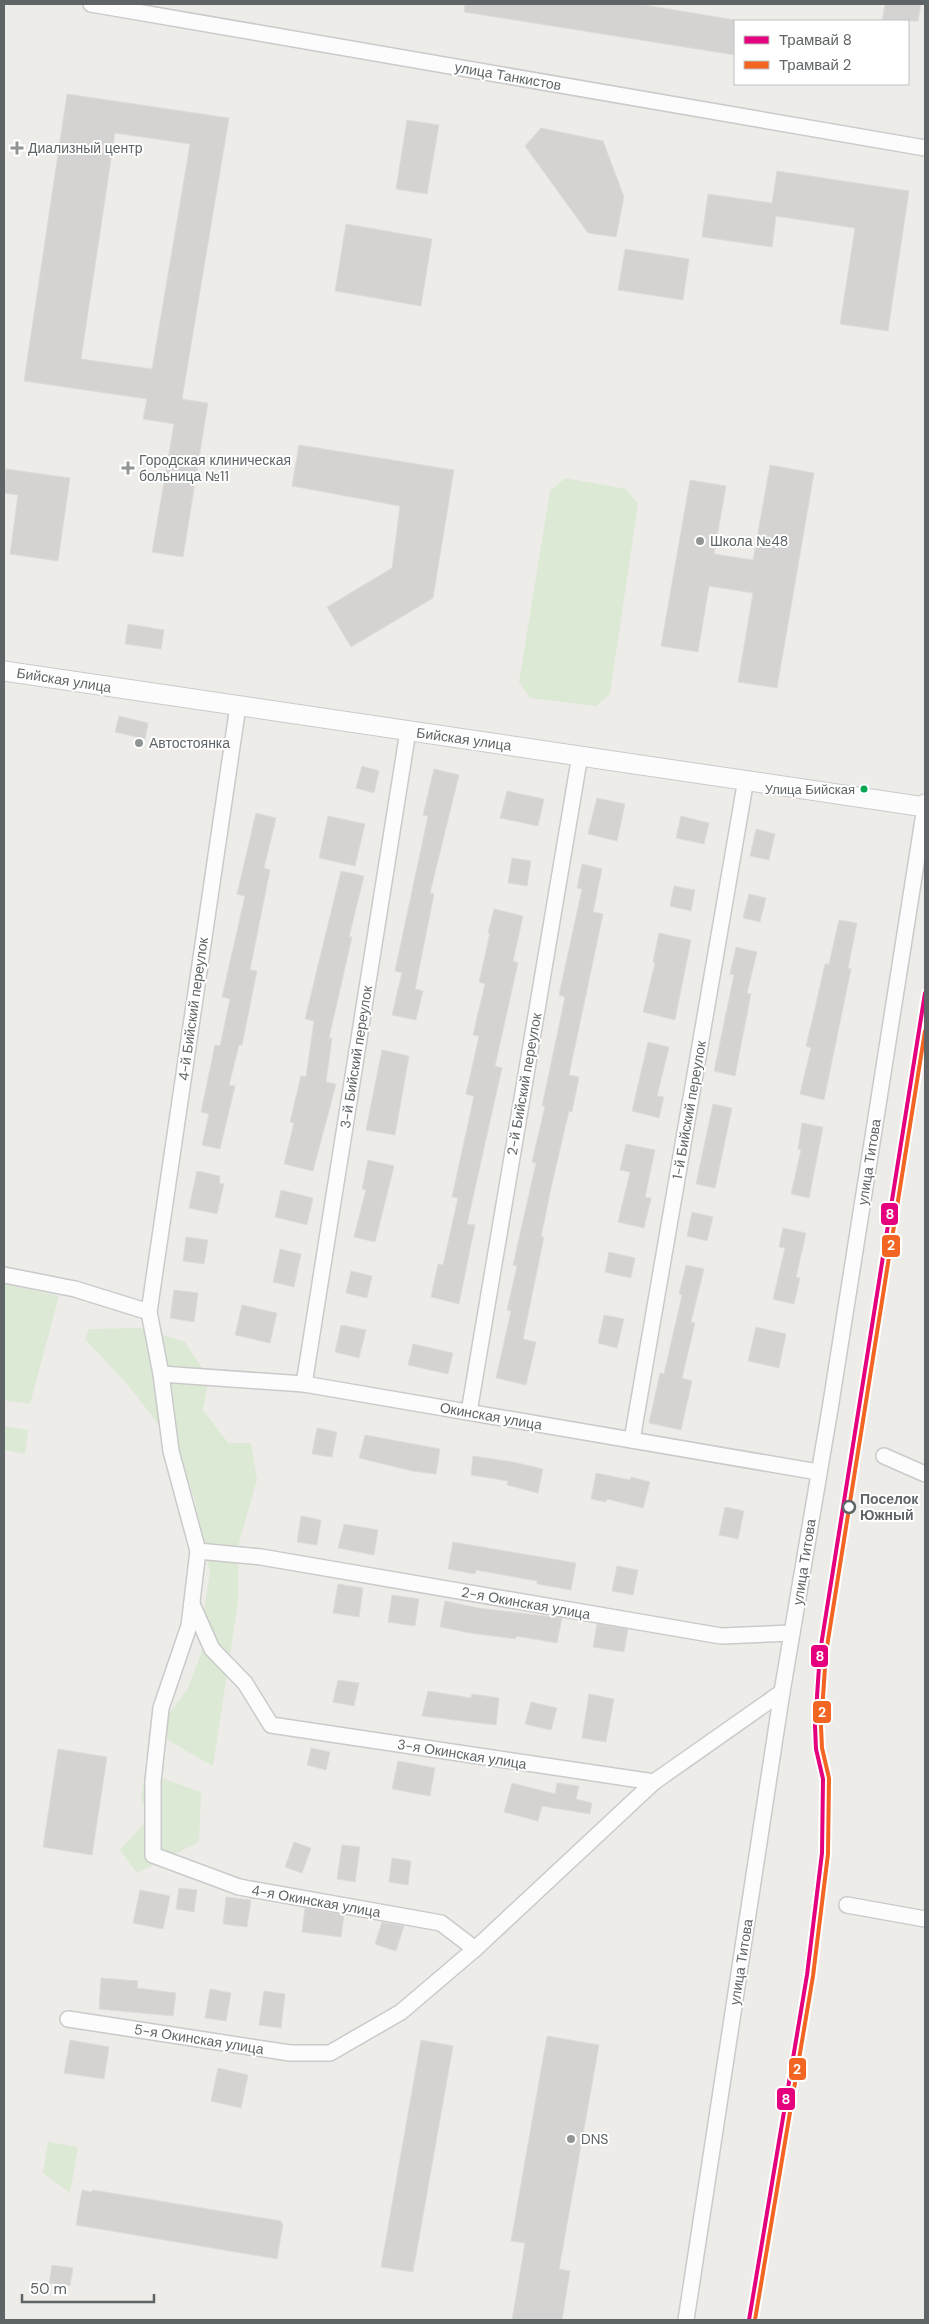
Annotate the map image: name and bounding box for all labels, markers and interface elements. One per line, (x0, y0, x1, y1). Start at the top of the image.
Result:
legend (734, 20, 909, 85)
text: Трамвай 8 (779, 30, 852, 50)
text: Трамвай 2 (779, 55, 851, 75)
street label: улица Танкистов (453, 58, 563, 94)
place label: Диализный центр (28, 139, 143, 157)
marker: Диализный центр (10, 141, 24, 155)
place label: Городская клиническая больница №11 (139, 451, 291, 485)
marker: Городская клиническая больница №11 (121, 461, 135, 475)
place label: Школа №48 (710, 532, 788, 550)
marker: Школа №48 (694, 535, 706, 547)
street label: Бийская улица (15, 664, 113, 696)
street label: Бийская улица (415, 723, 513, 755)
place label: Автостоянка (149, 734, 230, 752)
marker: Автостоянка (133, 737, 145, 749)
place label: Улица Бийская (765, 781, 855, 798)
marker: Улица Бийская (859, 784, 869, 794)
street label: 4-й Бийский переулок (174, 935, 212, 1082)
street label: 3-й Бийский переулок (336, 983, 376, 1130)
street label: 2-й Бийский переулок (503, 1011, 546, 1157)
street label: 1-й Бийский переулок (668, 1038, 710, 1181)
street label: улица Титова (853, 1117, 885, 1206)
line badge: 8 (880, 1202, 899, 1226)
text: 8 (886, 1205, 895, 1223)
line badge: 2 (881, 1234, 901, 1258)
text: 2 (887, 1236, 895, 1254)
street label: Окинская улица (438, 1398, 544, 1434)
place label: Поселок Южный (860, 1490, 919, 1524)
marker: Поселок Южный (842, 1500, 856, 1514)
street label: улица Титова (788, 1517, 820, 1606)
street label: 2-я Окинская улица (460, 1583, 592, 1623)
line badge: 8 (810, 1644, 829, 1668)
text: 8 (816, 1647, 825, 1665)
line badge: 2 (812, 1700, 832, 1724)
text: 2 (818, 1703, 826, 1721)
street label: 3-я Окинская улица (396, 1735, 528, 1773)
street label: 4-я Окинская улица (250, 1881, 382, 1921)
street label: улица Титова (725, 1917, 757, 2006)
street label: 5-я Окинская улица (133, 2020, 265, 2058)
line badge: 2 (788, 2057, 807, 2081)
text: 2 (793, 2060, 801, 2078)
line badge: 8 (776, 2087, 796, 2111)
text: 8 (782, 2090, 791, 2108)
place label: DNS (581, 2130, 608, 2148)
marker: DNS (565, 2133, 577, 2145)
scale bar (22, 2272, 155, 2304)
text: 50 m (30, 2279, 67, 2299)

